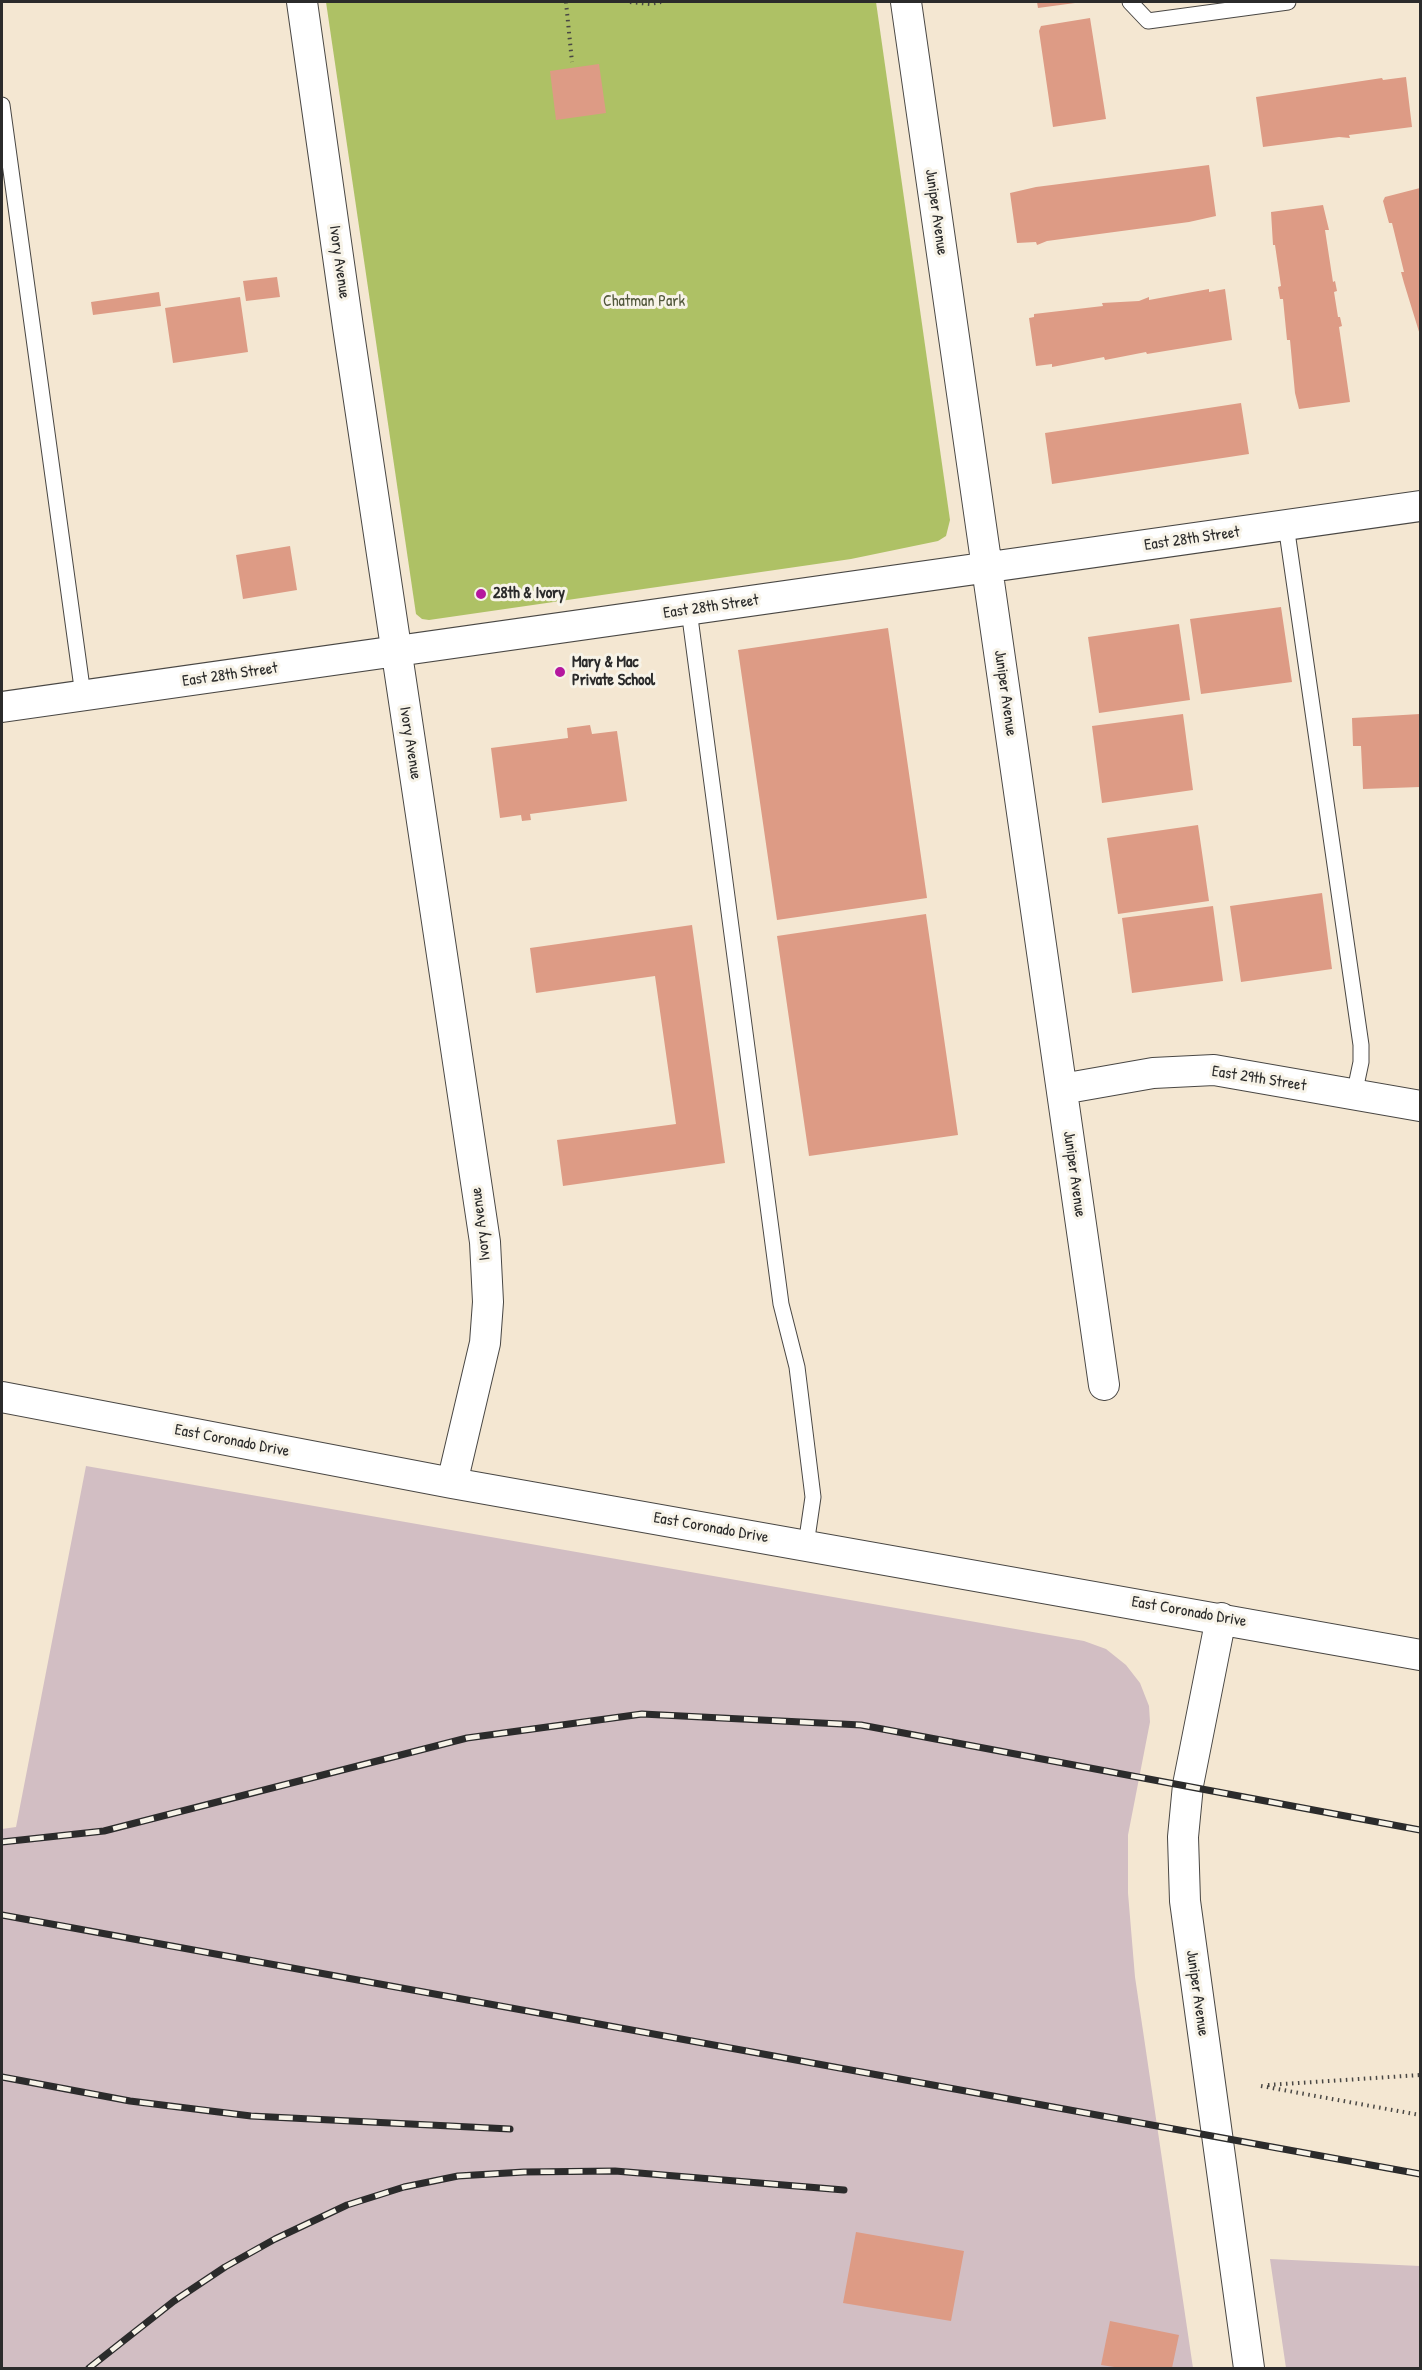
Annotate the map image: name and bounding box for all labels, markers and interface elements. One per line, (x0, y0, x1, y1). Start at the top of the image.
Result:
street label: Juniper Avenue (920, 168, 952, 256)
street label: Ivory Avenue (324, 224, 354, 300)
park label: Chatman Park (603, 292, 685, 312)
street label: East 28th Street (1143, 523, 1241, 555)
place label: 28th & Ivory (493, 584, 565, 604)
marker: 28th & Ivory (474, 587, 488, 601)
street label: East 28th Street (662, 591, 760, 623)
street label: Juniper Avenue (989, 649, 1021, 737)
place label: Mary & Mac Private School (572, 653, 655, 691)
street label: East 28th Street (181, 659, 279, 691)
marker: Mary & Mac Private School (553, 665, 567, 679)
street label: Ivory Avenue (395, 705, 425, 781)
street label: East 29th Street (1210, 1062, 1308, 1096)
street label: Juniper Avenue (1058, 1130, 1090, 1218)
street label: Ivory Avenue (467, 1186, 495, 1262)
street label: East Coronado Drive (173, 1420, 291, 1462)
street label: East Coronado Drive (652, 1508, 770, 1548)
street label: East Coronado Drive (1130, 1592, 1248, 1632)
street label: Juniper Avenue (1181, 1949, 1213, 2037)

